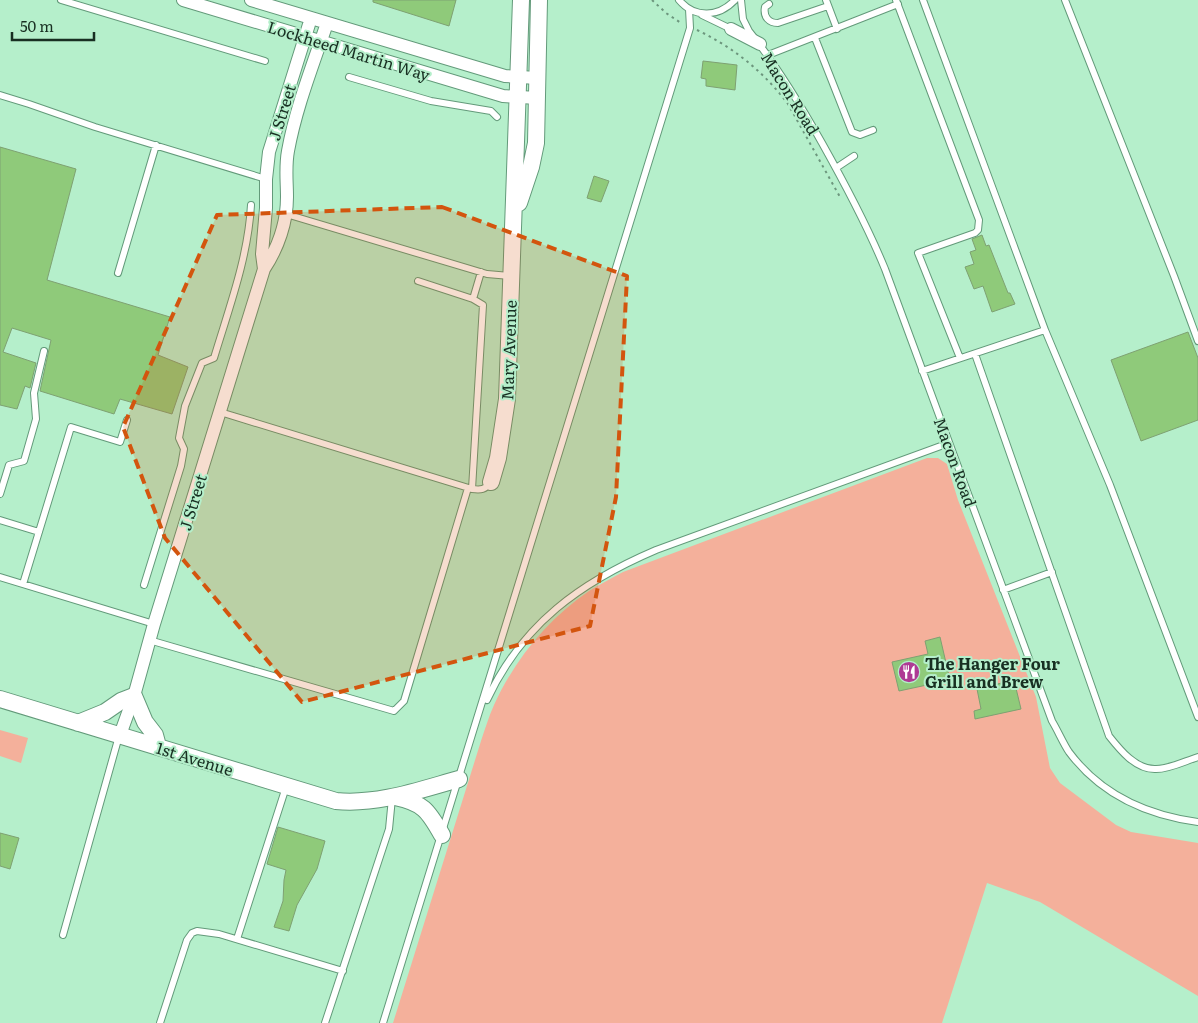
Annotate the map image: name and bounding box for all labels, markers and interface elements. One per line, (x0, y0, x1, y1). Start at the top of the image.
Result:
scale bar (12, 10, 95, 42)
text: 50 m (20, 14, 54, 37)
street label: Lockheed Martin Way (265, 14, 434, 86)
street label: Macon Road (756, 47, 826, 139)
street label: J Street (261, 80, 301, 143)
street label: Mary Avenue (494, 299, 522, 401)
street label: Macon Road (929, 414, 983, 510)
street label: J Street (172, 470, 212, 533)
place label: The Hanger Four Grill and Brew (925, 651, 1060, 693)
restaurant icon: The Hanger Four Grill and Brew (897, 660, 921, 684)
street label: 1st Avenue (154, 735, 236, 781)

